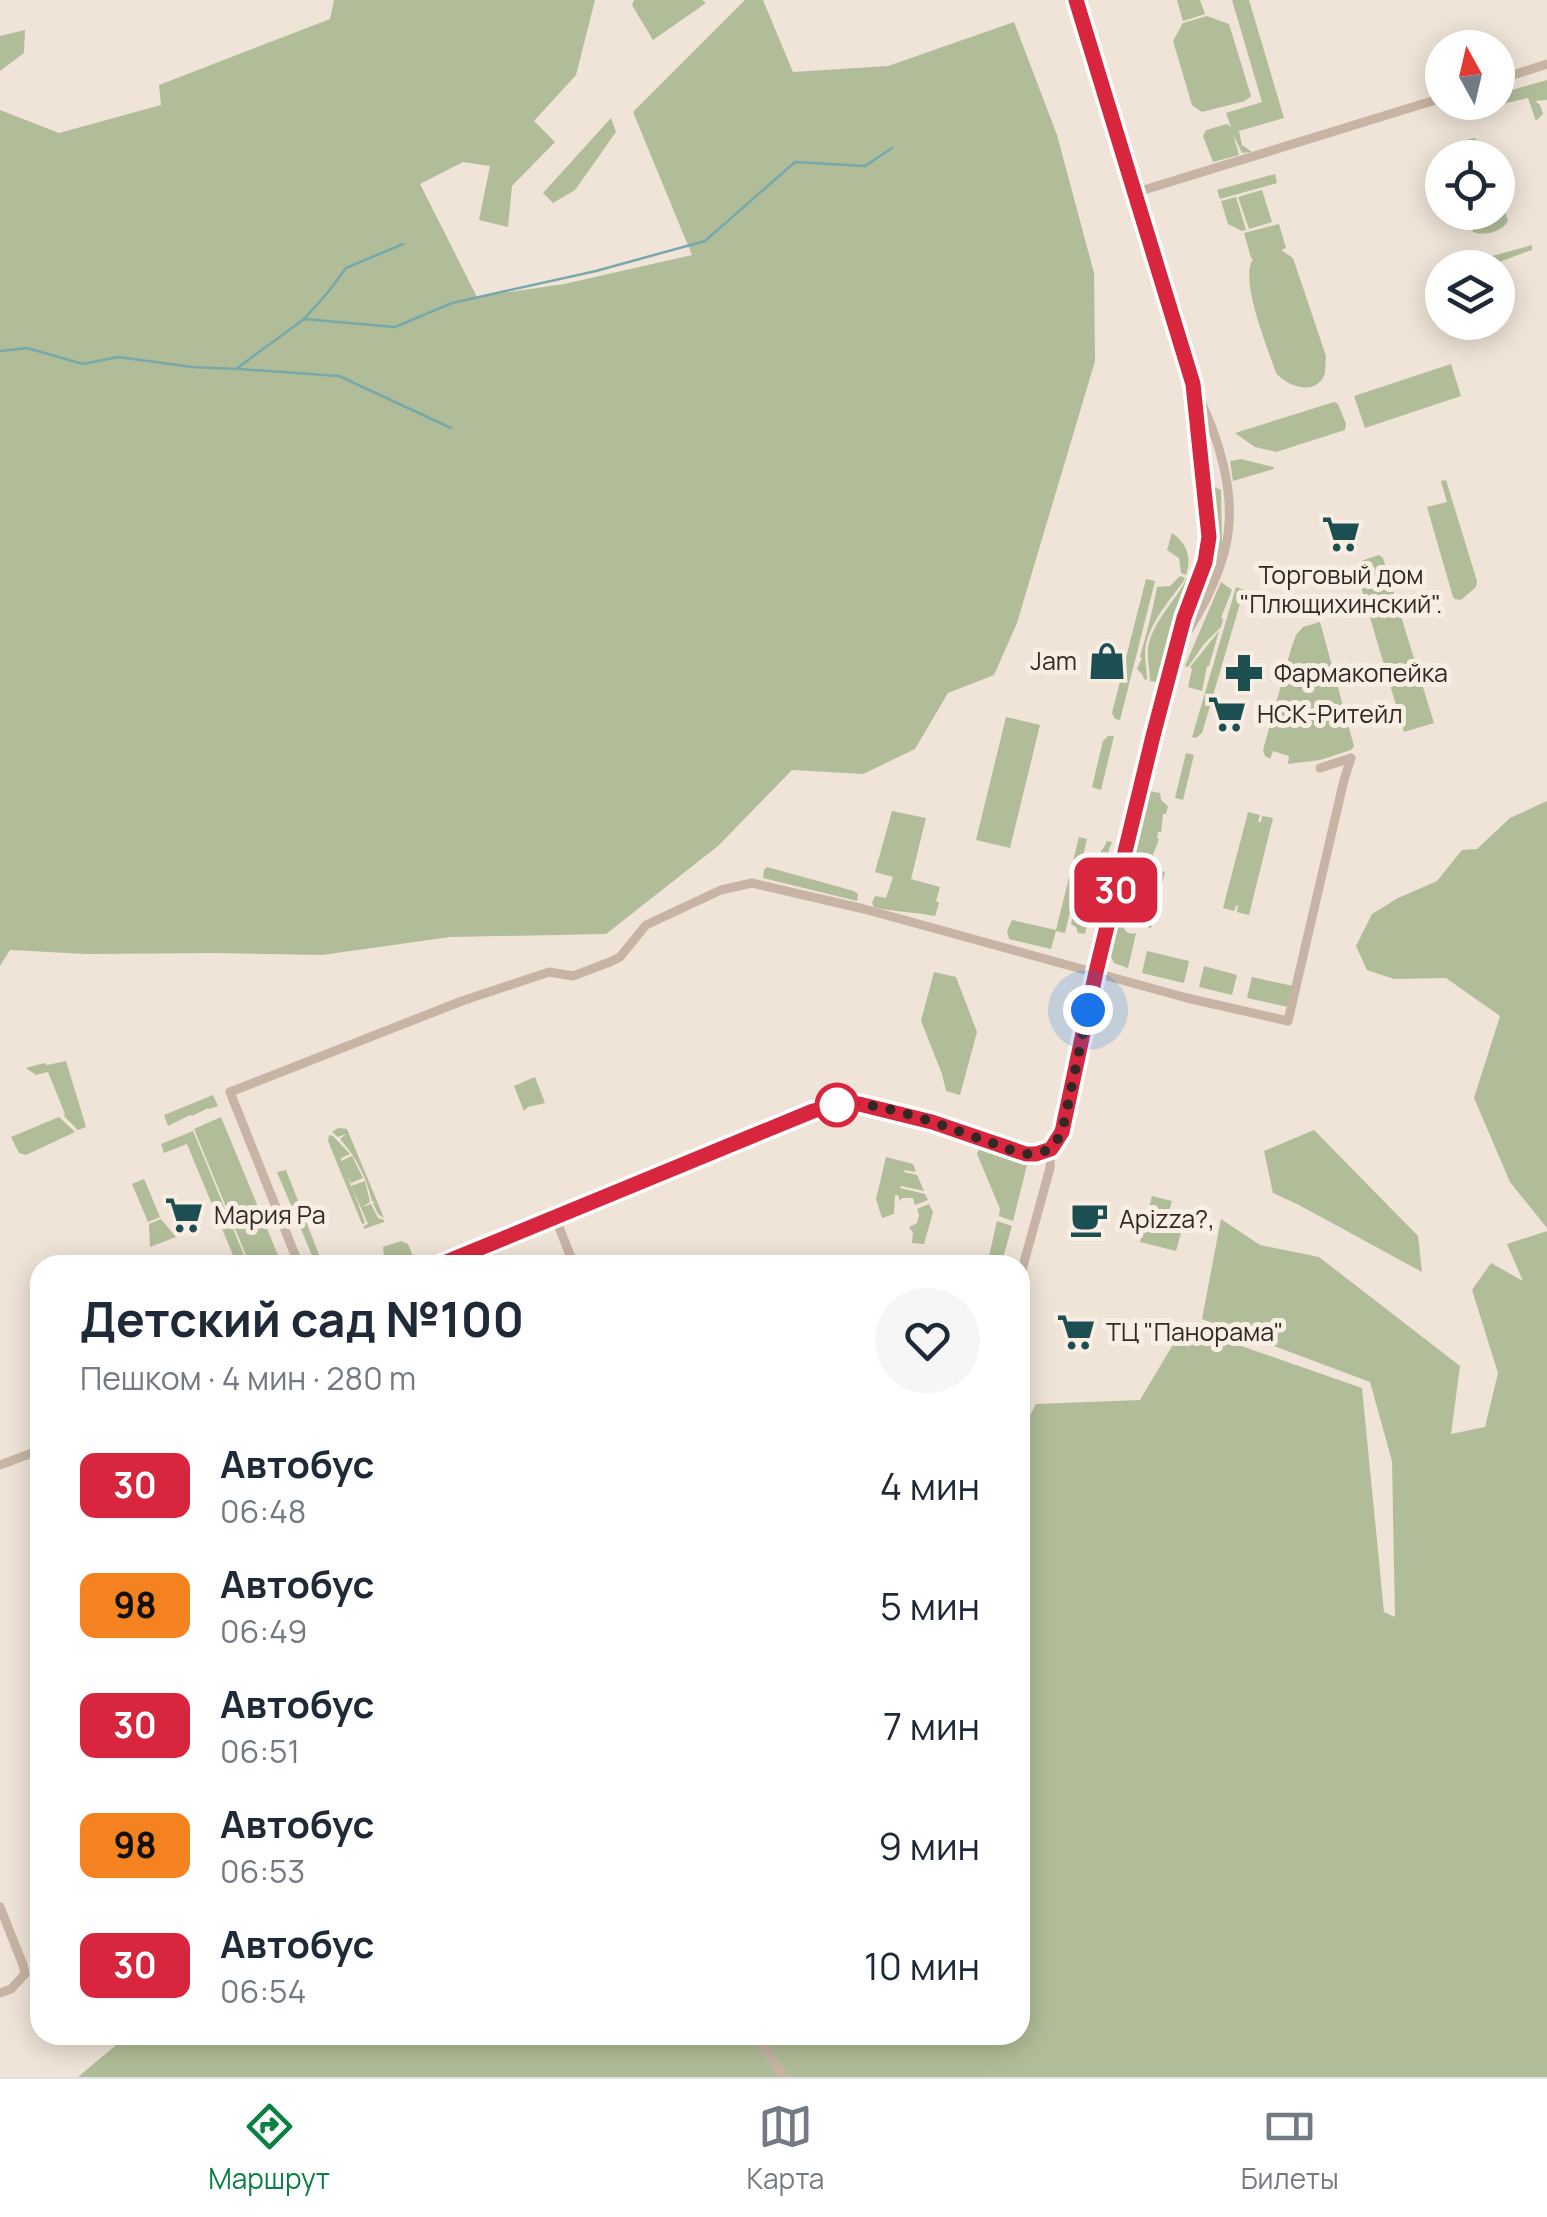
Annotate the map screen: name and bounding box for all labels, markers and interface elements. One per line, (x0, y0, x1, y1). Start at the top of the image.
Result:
north arrow (1425, 30, 1515, 120)
map controls (1425, 30, 1515, 340)
button: locate (1425, 140, 1515, 230)
button: layers (1425, 250, 1515, 340)
supermarket icon: Торговый дом "Плющихинский". (1320, 513, 1362, 555)
place label: Торговый дом "Плющихинский". (1240, 557, 1442, 621)
shop icon: Jam (1086, 640, 1128, 682)
place label: Jam (1030, 643, 1077, 678)
pharmacy icon: Фармакопейка (1223, 652, 1265, 694)
place label: Фармакопейка (1274, 655, 1448, 690)
supermarket icon: НСК-Ритейл (1206, 693, 1248, 735)
place label: НСК-Ритейл (1257, 696, 1403, 731)
line badge: 30 (1071, 858, 1161, 922)
text: 30 (1094, 866, 1138, 914)
your location (1063, 985, 1113, 1035)
unlabelled marker (816, 1084, 858, 1126)
supermarket icon: Мария Ра (163, 1194, 205, 1236)
place label: Мария Ра (214, 1197, 326, 1232)
cafe icon: Apizza?, (1068, 1198, 1110, 1240)
place label: Apizza?, (1119, 1201, 1215, 1236)
text: Детский сад №100 (80, 1286, 524, 1351)
button: heart (875, 1288, 980, 1393)
supermarket icon: ТЦ "Панорама" (1055, 1311, 1097, 1353)
place label: ТЦ "Панорама" (1106, 1314, 1284, 1349)
text: Пешком · 4 мин · 280 m (80, 1356, 416, 1400)
text: Автобус (220, 1437, 374, 1489)
text: 4 мин (880, 1459, 980, 1511)
text: 30 (113, 1461, 157, 1509)
text: 06:48 (220, 1489, 306, 1533)
text: Автобус (220, 1557, 374, 1609)
text: 5 мин (880, 1579, 980, 1631)
text: 98 (113, 1581, 157, 1629)
text: 06:49 (220, 1609, 307, 1653)
text: Автобус (220, 1677, 374, 1729)
text: 7 мин (883, 1699, 980, 1751)
text: 30 (113, 1701, 157, 1749)
text: 06:51 (220, 1729, 300, 1773)
text: Автобус (220, 1797, 374, 1849)
text: 9 мин (878, 1819, 980, 1871)
text: 98 (113, 1821, 157, 1869)
text: 06:53 (220, 1849, 305, 1893)
text: Автобус (220, 1917, 374, 1969)
text: 10 мин (864, 1939, 980, 1991)
text: 30 (113, 1941, 157, 1989)
text: 06:54 (220, 1969, 306, 2013)
tab: Маршрут (208, 2099, 330, 2197)
tab: Карта (746, 2099, 824, 2197)
tab: Билеты (1241, 2099, 1339, 2197)

